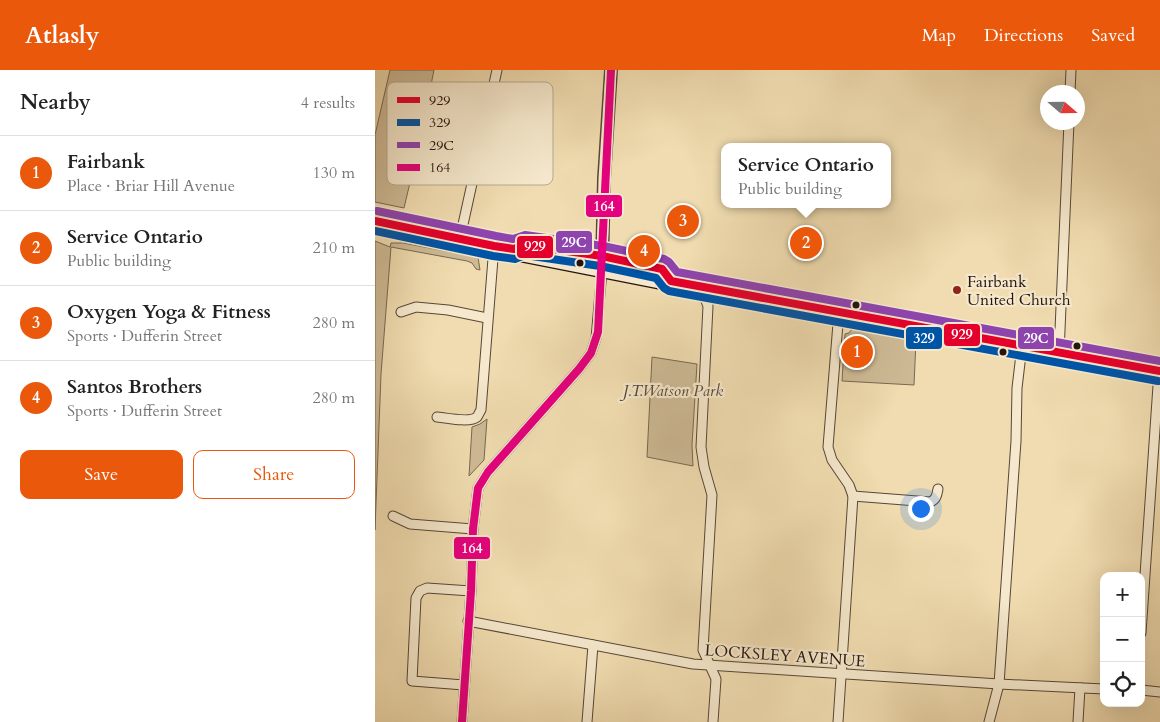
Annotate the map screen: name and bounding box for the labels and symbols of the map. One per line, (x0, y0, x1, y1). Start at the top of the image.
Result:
legend (387, 82, 553, 185)
north arrow (1040, 85, 1085, 130)
text: 929 (429, 91, 451, 110)
text: 329 (429, 113, 451, 132)
text: 29C (429, 136, 454, 155)
text: 164 (429, 158, 451, 177)
line badge: 164 (585, 194, 623, 218)
text: 164 (593, 197, 615, 216)
pin: 3 (667, 202, 699, 240)
pin: 2 (790, 224, 822, 262)
line badge: 29C (555, 230, 593, 254)
pin: 4 (628, 232, 660, 270)
text: 29C (561, 233, 587, 252)
line badge: 929 (516, 235, 554, 259)
text: 929 (524, 237, 546, 256)
unlabelled marker (575, 258, 585, 268)
place label: Fairbank United Church (967, 271, 1071, 311)
marker: Fairbank United Church (951, 284, 963, 296)
unlabelled marker (851, 300, 861, 310)
line badge: 929 (943, 323, 981, 347)
text: 929 (951, 325, 973, 344)
line badge: 329 (905, 326, 943, 350)
line badge: 29C (1017, 326, 1055, 350)
text: 329 (913, 329, 935, 348)
text: 29C (1023, 329, 1049, 348)
pin: 1 (841, 333, 873, 371)
unlabelled marker (1072, 341, 1082, 351)
unlabelled marker (998, 347, 1008, 357)
park label: J.T.Watson Park (619, 380, 723, 402)
your location (908, 496, 934, 522)
line badge: 164 (453, 536, 491, 560)
text: 164 (461, 539, 483, 558)
street label: LOCKSLEY AVENUE (704, 639, 866, 673)

